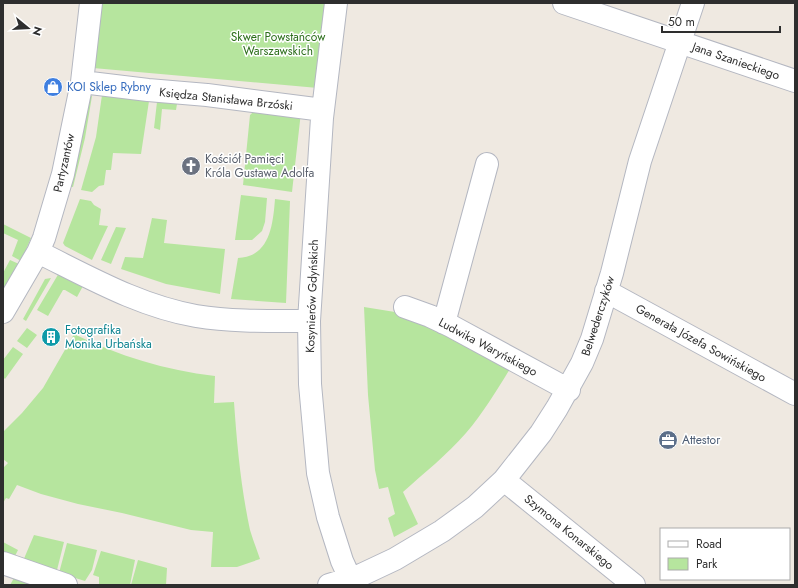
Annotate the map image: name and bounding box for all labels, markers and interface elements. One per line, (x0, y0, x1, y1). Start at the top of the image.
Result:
north arrow (8, 8, 48, 48)
scale bar (662, 8, 780, 34)
text: 50 m (668, 13, 695, 31)
text: N (29, 24, 46, 38)
park label: Skwer Powstańców Warszawskich (231, 28, 326, 60)
street label: Jana Szanieckiego (688, 37, 783, 85)
shop icon: KOI Sklep Rybny (42, 76, 64, 98)
place label: KOI Sklep Rybny (67, 78, 152, 96)
street label: Księdza Stanisława Brzóski (158, 83, 294, 115)
street label: Partyzantów (49, 131, 80, 194)
place label: Kościół Pamięci Króla Gustawa Adolfa (205, 150, 314, 182)
church icon: Kościół Pamięci Króla Gustawa Adolfa (180, 155, 202, 177)
street label: Kosynierów Gdyńskich (301, 239, 323, 353)
street label: Belwederczyków (577, 273, 620, 358)
street label: Generała Józefa Sowińskiego (632, 300, 770, 387)
street label: Ludwika Waryńskiego (435, 313, 541, 381)
place label: Fotografika Monika Urbańska (65, 321, 152, 353)
building icon: Fotografika Monika Urbańska (40, 326, 62, 348)
office icon: Attestor (657, 429, 679, 451)
place label: Attestor (682, 431, 721, 449)
street label: Szymona Konarskiego (520, 490, 618, 574)
legend (660, 528, 790, 580)
text: Road (696, 535, 722, 553)
text: Park (696, 555, 718, 573)

